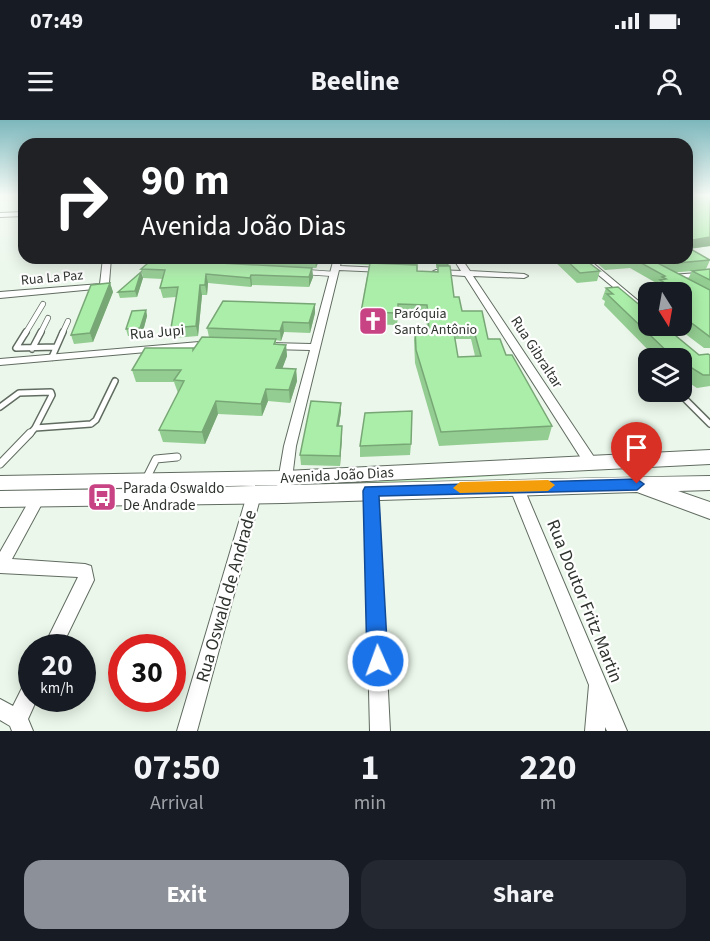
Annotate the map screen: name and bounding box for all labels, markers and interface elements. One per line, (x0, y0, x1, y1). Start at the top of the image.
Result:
text: 07:49 (30, 5, 83, 37)
text: Beeline (311, 62, 399, 101)
icon: menu (24, 65, 57, 98)
icon: person (653, 65, 686, 98)
text: 90 m (141, 151, 230, 211)
icon: right (42, 162, 120, 240)
text: Avenida João Dias (141, 207, 346, 246)
street label: Rua La Paz (20, 265, 84, 291)
north arrow (638, 282, 692, 336)
map controls (638, 282, 692, 402)
place label: Paróquia Santo Antônio (394, 304, 477, 340)
church icon: Paróquia Santo Antônio (357, 305, 389, 337)
street label: Rua Gibraltar (505, 312, 568, 393)
street label: Rua Jupi (129, 320, 185, 345)
button: layers (638, 348, 692, 402)
pin (611, 422, 662, 484)
icon: arrive (620, 431, 653, 464)
street label: Avenida João Dias (280, 462, 394, 489)
place label: Parada Oswaldo De Andrade (123, 478, 224, 516)
bus stop icon: Parada Oswaldo De Andrade (86, 481, 118, 513)
street label: Rua Oswald de Andrade (190, 507, 263, 685)
street label: Rua Doutor Fritz Martin (540, 516, 629, 687)
position arrow (346, 629, 410, 693)
speed limit sign: 30 (108, 634, 186, 712)
text: 20 (41, 644, 73, 687)
text: km/h (40, 678, 74, 699)
text: 07:50 (133, 742, 220, 793)
text: 1 (360, 742, 379, 793)
text: 220 (520, 742, 577, 793)
text: Arrival (150, 789, 204, 817)
text: min (354, 789, 386, 817)
text: m (540, 789, 556, 817)
button: Exit (24, 860, 349, 929)
button: Share (361, 860, 686, 929)

